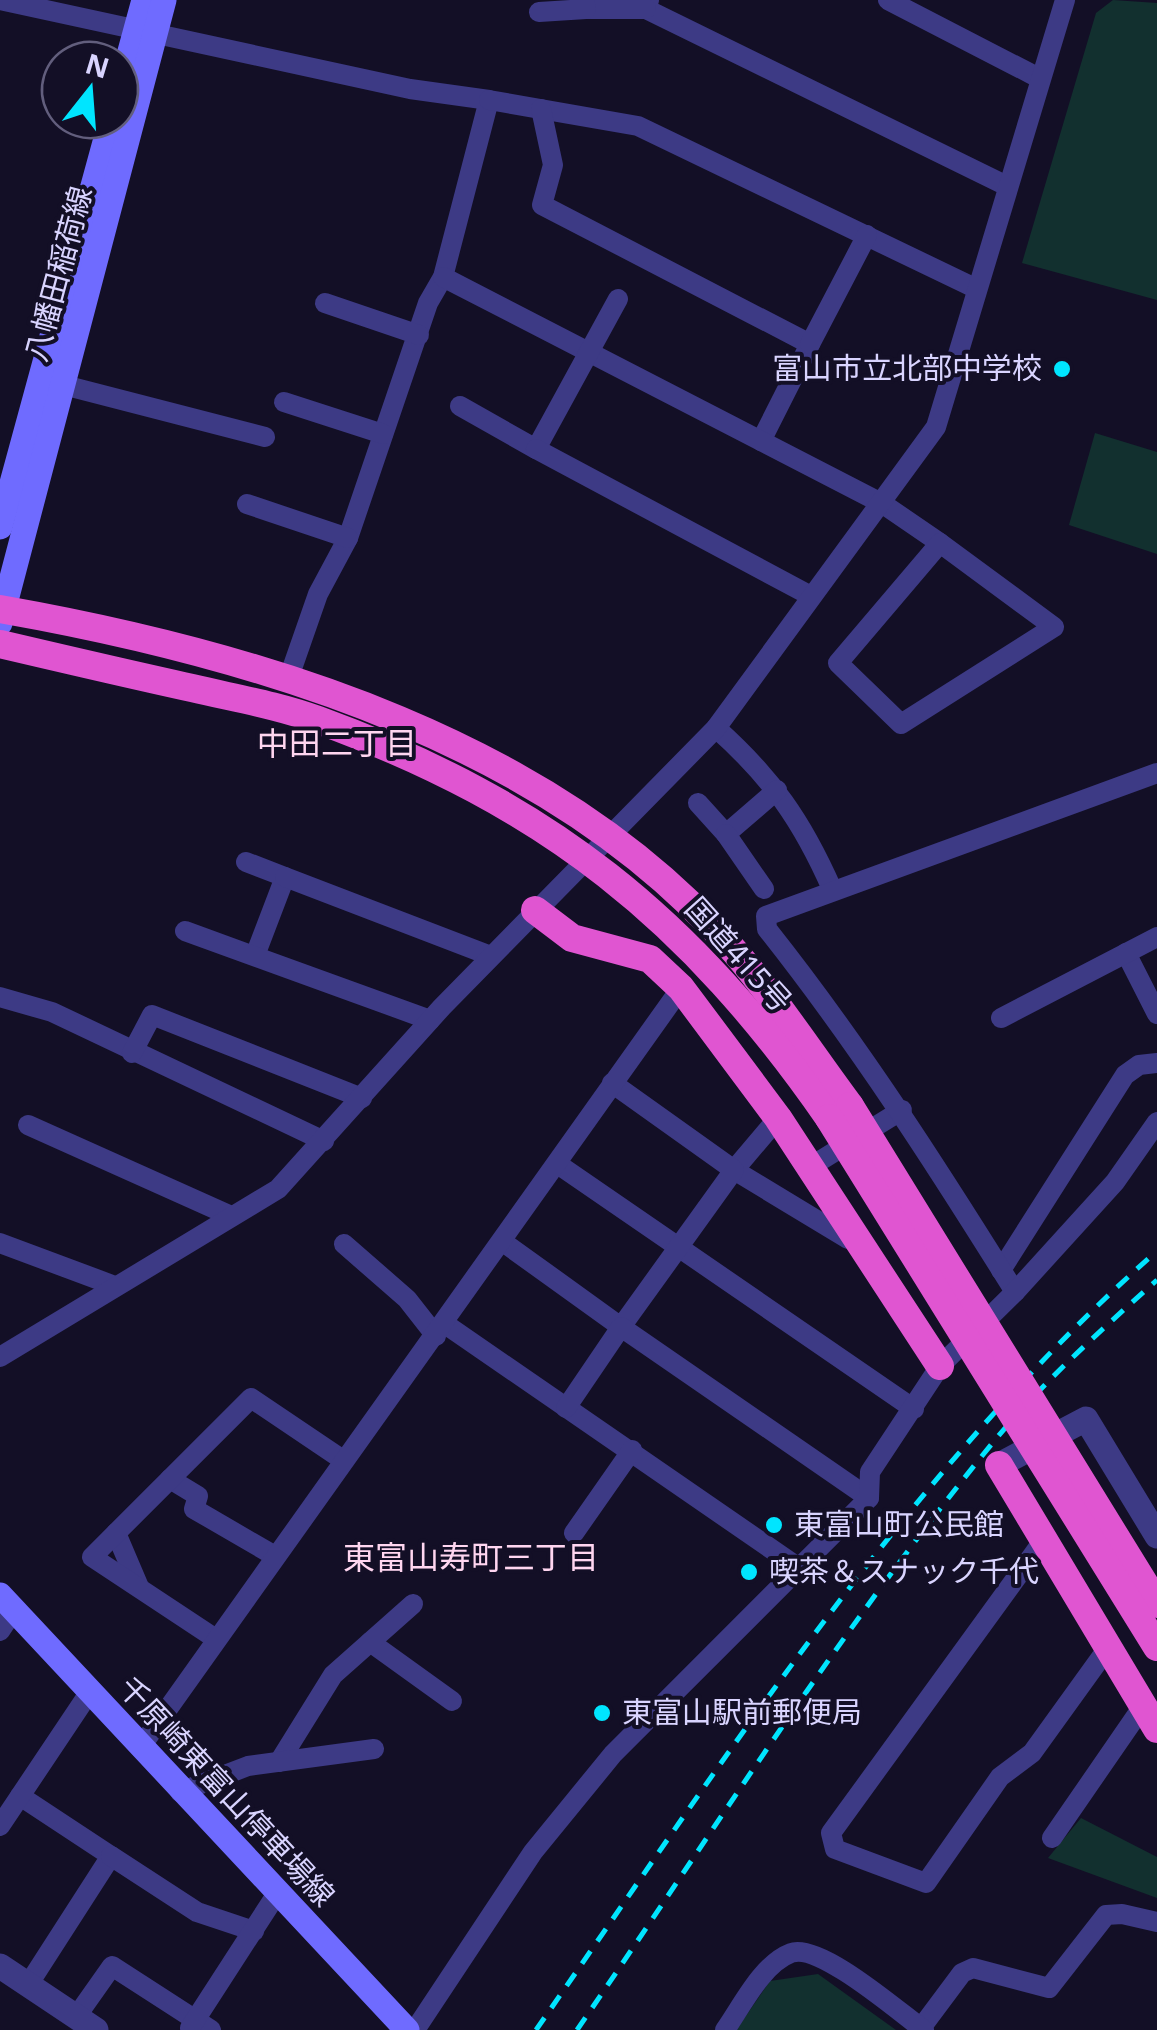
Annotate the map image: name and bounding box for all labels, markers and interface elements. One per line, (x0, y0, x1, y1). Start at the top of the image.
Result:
north arrow (40, 40, 140, 140)
text: N (81, 44, 114, 87)
street label: 八幡田稲荷線 (14, 181, 101, 366)
place label: 富山市立北部中学校 (772, 347, 1042, 388)
marker: 富山市立北部中学校 (1051, 358, 1073, 380)
district label: 中田二丁目 (257, 721, 417, 764)
street label: 国道415号 (677, 888, 802, 1020)
place label: 東富山町公民館 (794, 1503, 1004, 1544)
marker: 東富山町公民館 (763, 1514, 785, 1536)
district label: 東富山寿町三丁目 (343, 1535, 599, 1578)
place label: 喫茶＆スナック千代 (769, 1550, 1039, 1591)
marker: 喫茶＆スナック千代 (738, 1561, 760, 1583)
street label: 千原崎東富山停車場線 (110, 1667, 344, 1915)
place label: 東富山駅前郵便局 (622, 1691, 862, 1732)
marker: 東富山駅前郵便局 (591, 1702, 613, 1724)

